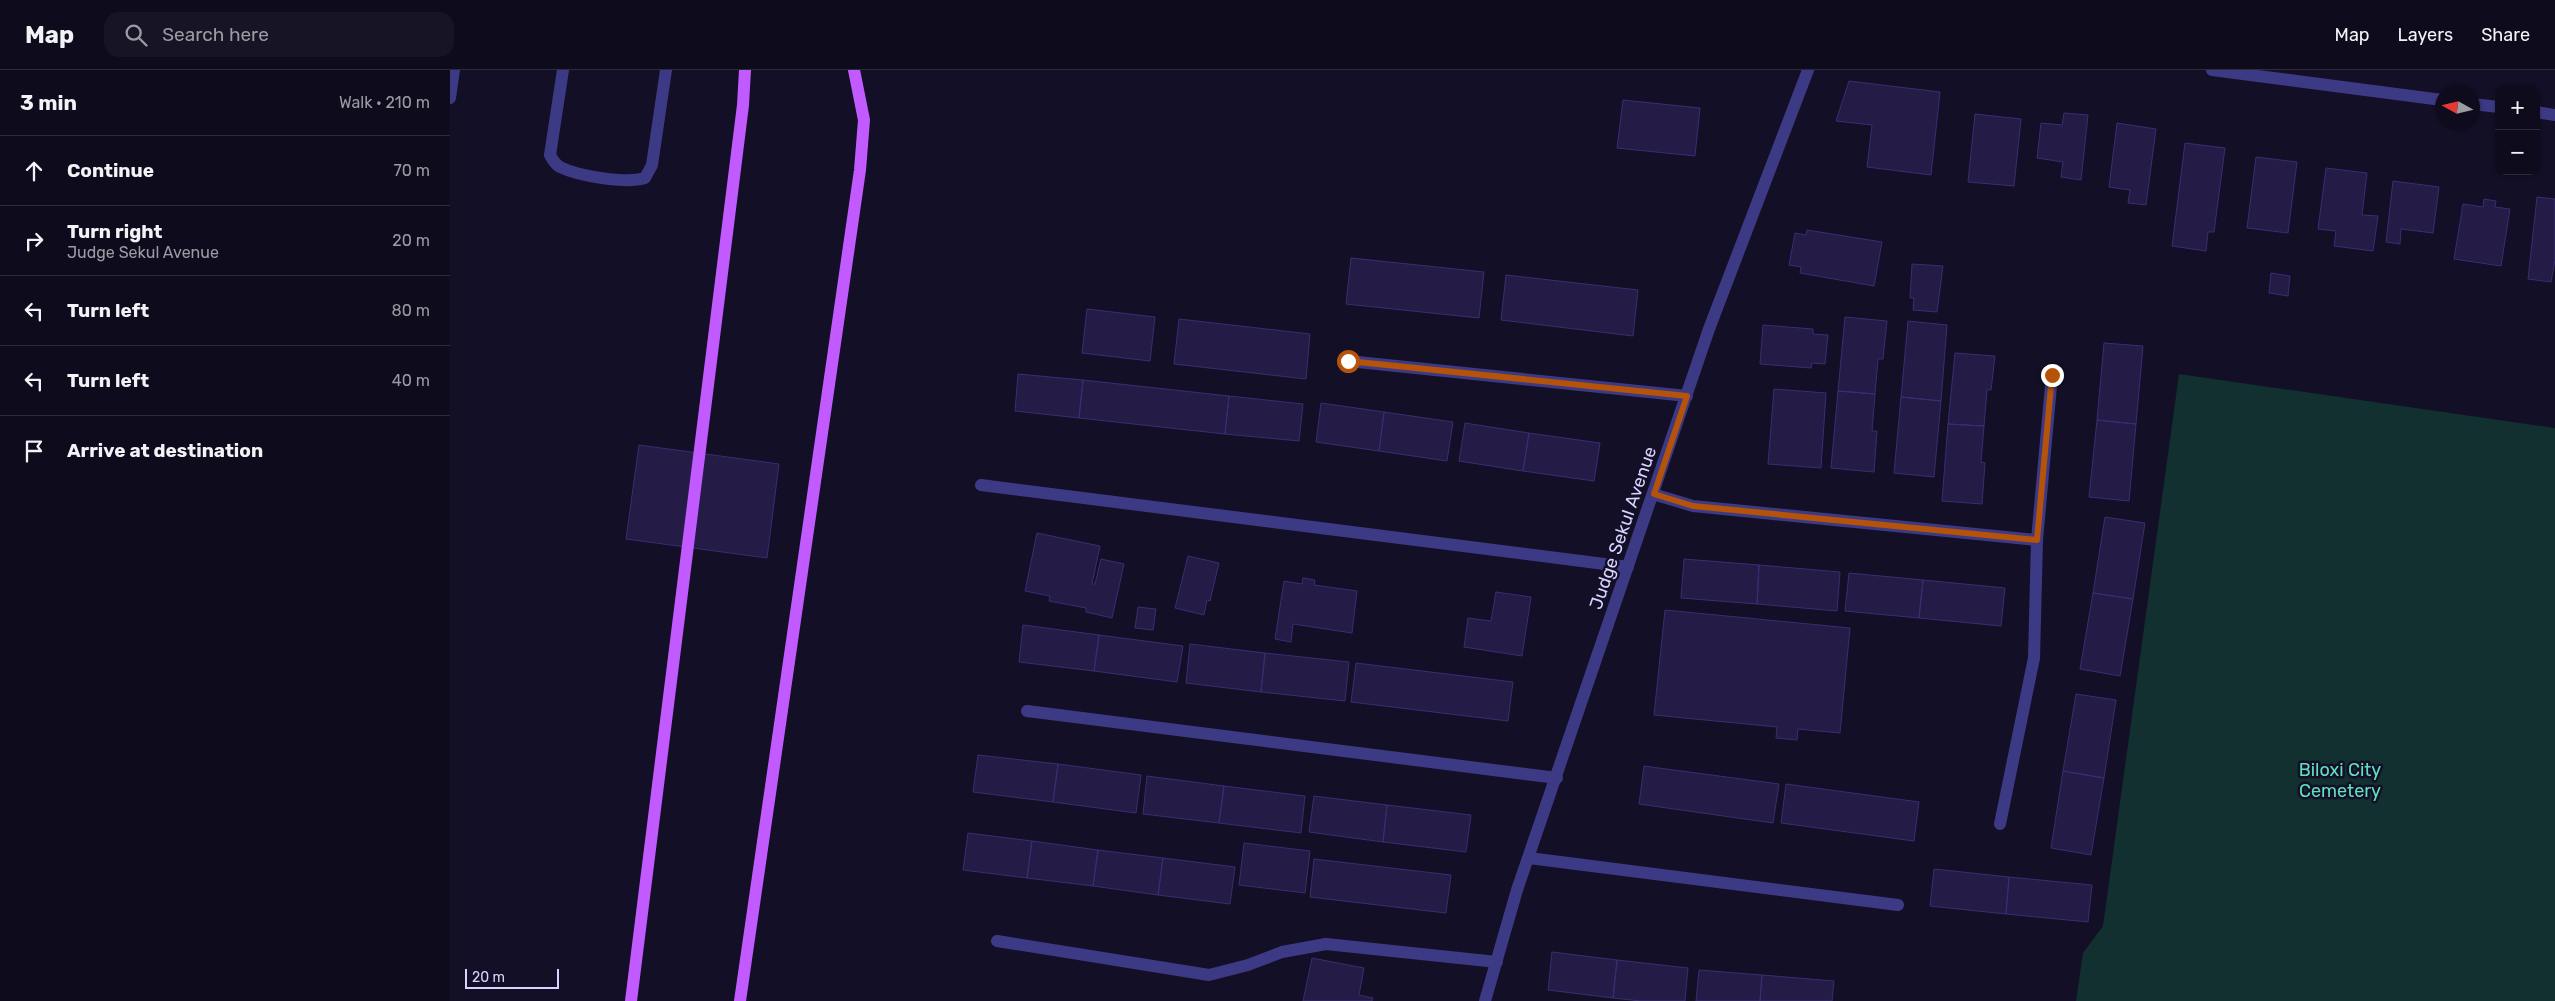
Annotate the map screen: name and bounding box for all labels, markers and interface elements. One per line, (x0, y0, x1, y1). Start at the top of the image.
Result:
search box (104, 12, 454, 57)
text: Map (25, 21, 74, 49)
icon: search (122, 21, 150, 49)
text: Search here (162, 23, 269, 46)
text: Map (2335, 24, 2370, 46)
text: Layers (2398, 24, 2453, 46)
text: Share (2481, 24, 2530, 46)
north arrow (2435, 85, 2480, 130)
map controls (2495, 85, 2540, 175)
button: + (2495, 85, 2540, 130)
text: 3 min (20, 90, 77, 115)
text: Walk · 210 m (339, 93, 430, 112)
button: − (2495, 130, 2540, 175)
icon: ahead (20, 157, 48, 185)
text: Continue (67, 159, 154, 182)
text: 70 m (393, 161, 430, 180)
text: Turn right (67, 220, 162, 243)
icon: right (20, 227, 48, 255)
text: 20 m (392, 231, 430, 250)
text: Judge Sekul Avenue (67, 243, 219, 262)
icon: left (20, 297, 48, 325)
text: Turn left (67, 299, 149, 322)
text: 80 m (392, 301, 430, 320)
route start (1337, 350, 1360, 373)
route end (2041, 364, 2064, 387)
icon: left (20, 367, 48, 395)
text: Turn left (67, 369, 149, 392)
text: 40 m (392, 371, 430, 390)
icon: arrive (20, 437, 48, 465)
text: Arrive at destination (67, 439, 263, 462)
street label: Judge Sekul Avenue (1585, 444, 1661, 612)
park label: Biloxi City Cemetery (2299, 759, 2381, 802)
scale bar (465, 966, 559, 989)
text: 20 m (472, 969, 505, 986)

